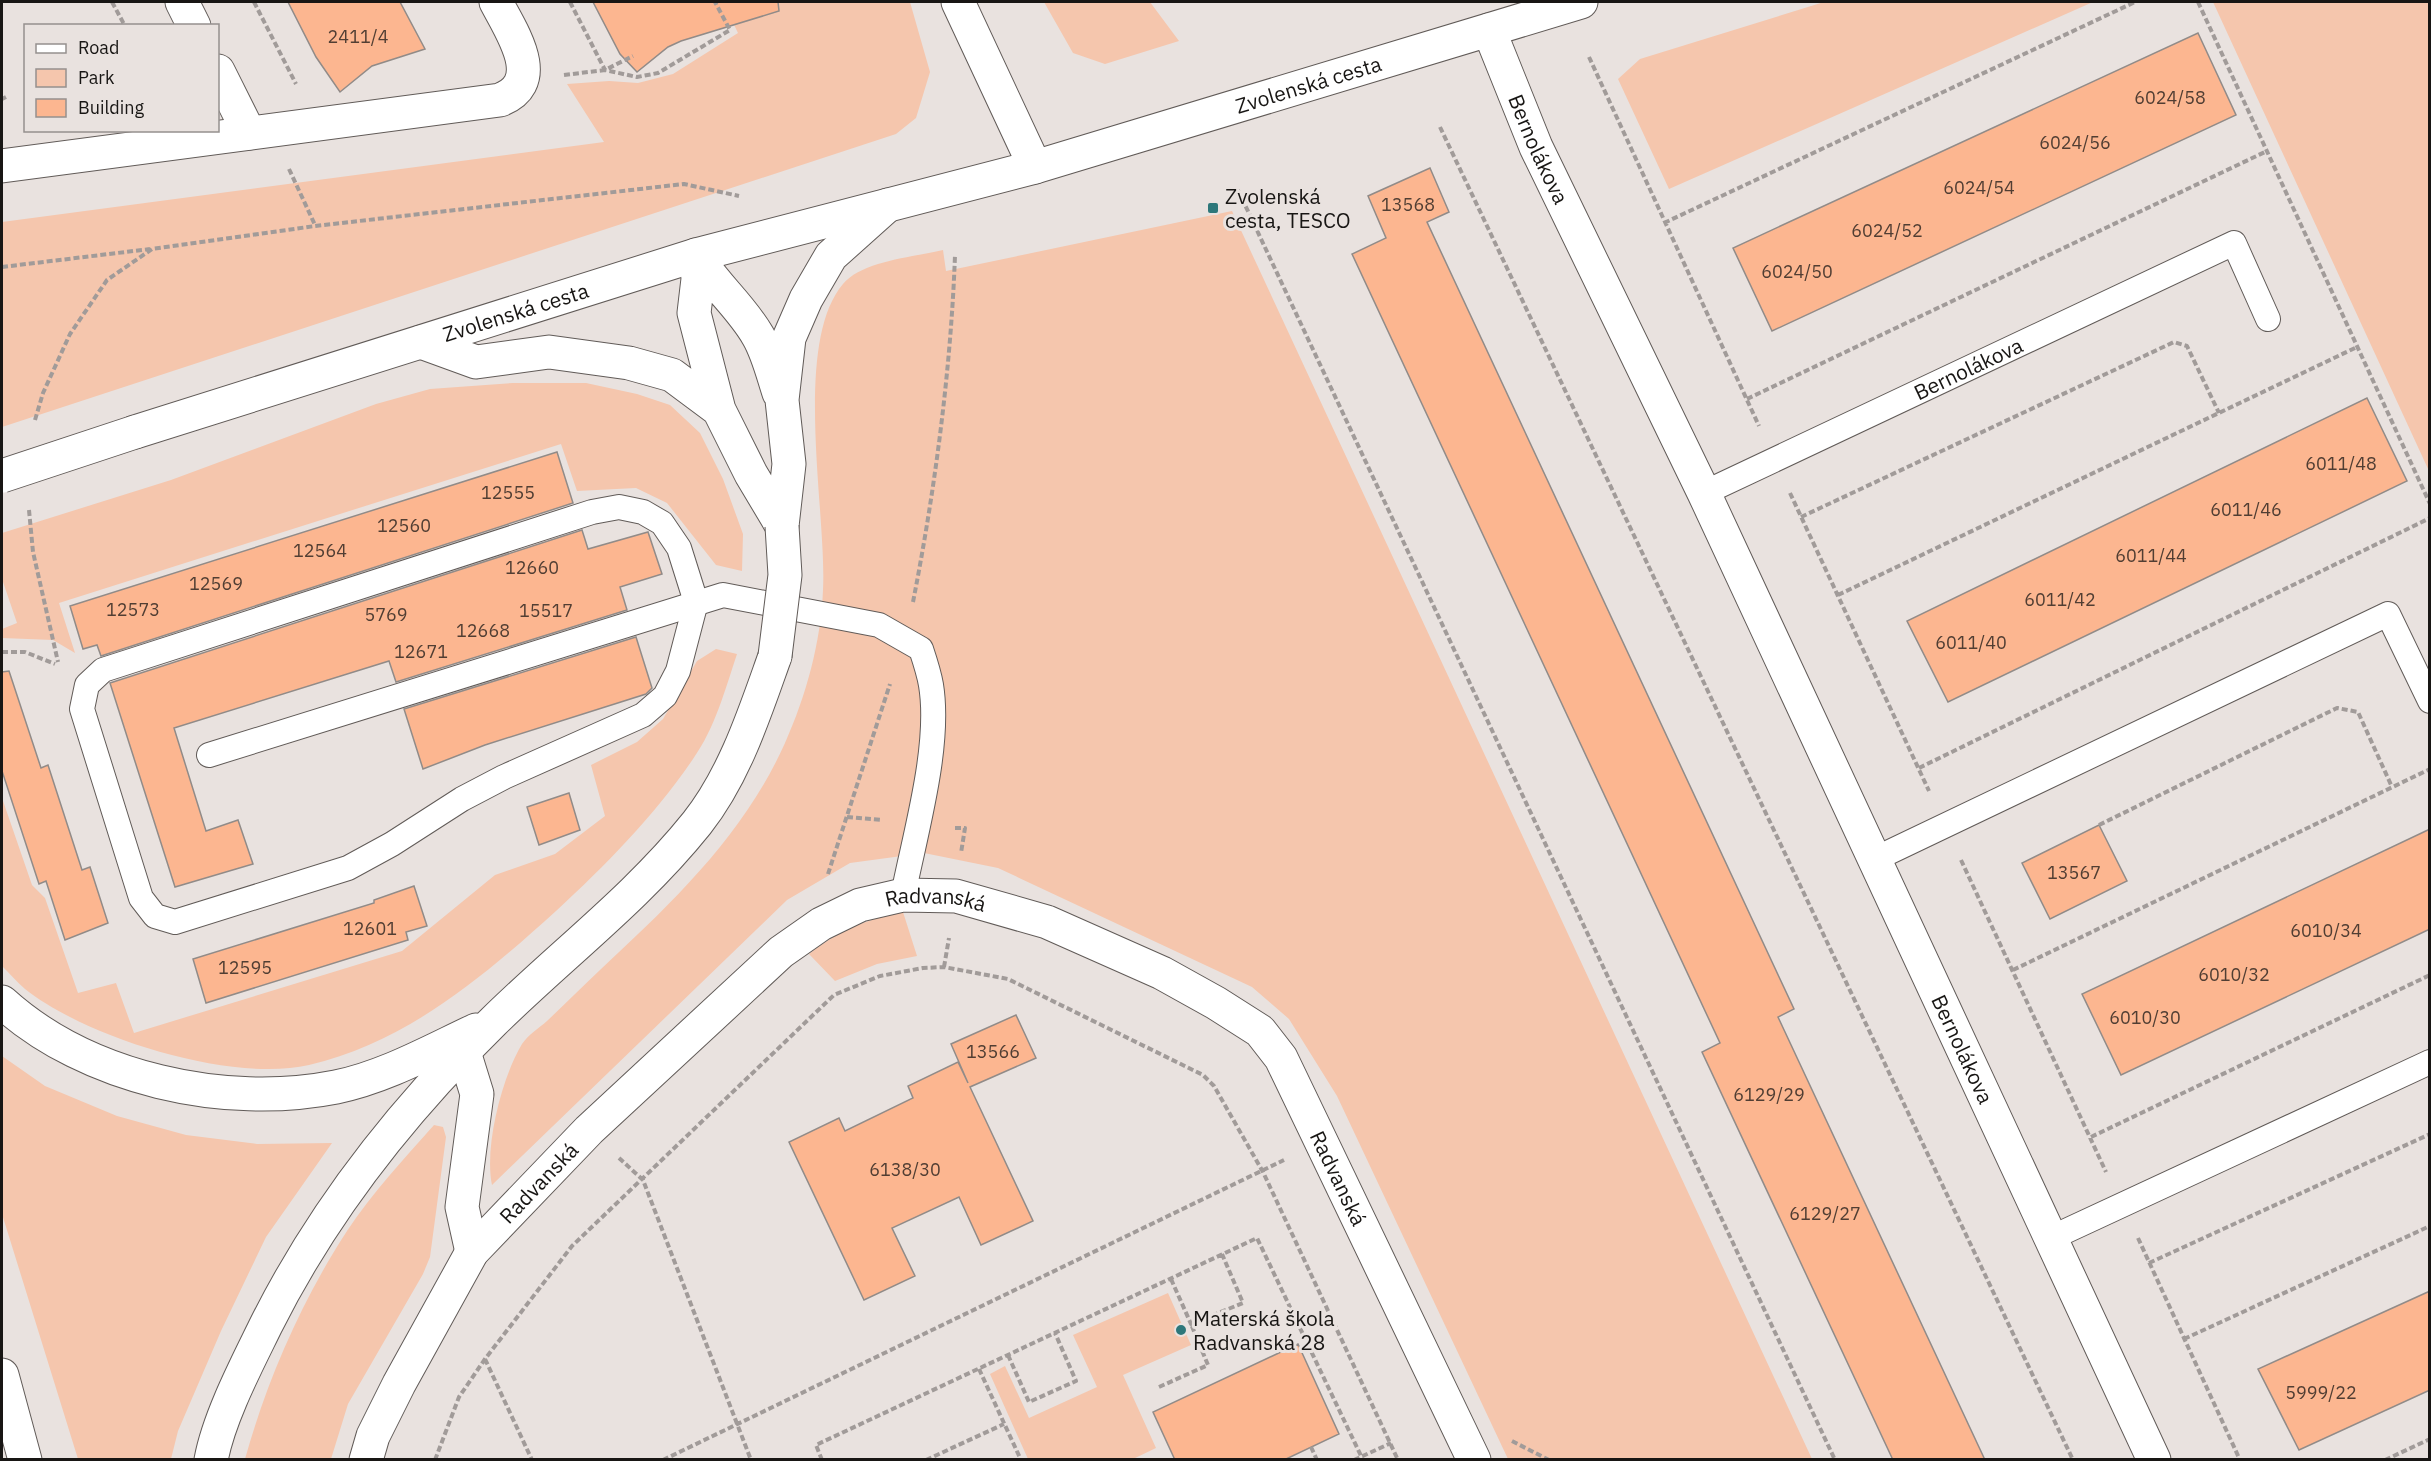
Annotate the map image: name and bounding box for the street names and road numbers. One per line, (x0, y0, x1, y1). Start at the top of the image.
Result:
street label: Zvolenská cesta (1232, 49, 1385, 120)
street label: Bernolákova (1502, 90, 1575, 208)
street label: Zvolenská cesta (439, 276, 592, 348)
street label: Bernolákova (1909, 331, 2027, 406)
street label: Radvanská (882, 881, 990, 918)
street label: Bernolákova (1925, 990, 2000, 1108)
street label: Radvanská (1304, 1126, 1373, 1230)
street label: Radvanská (493, 1136, 584, 1229)

